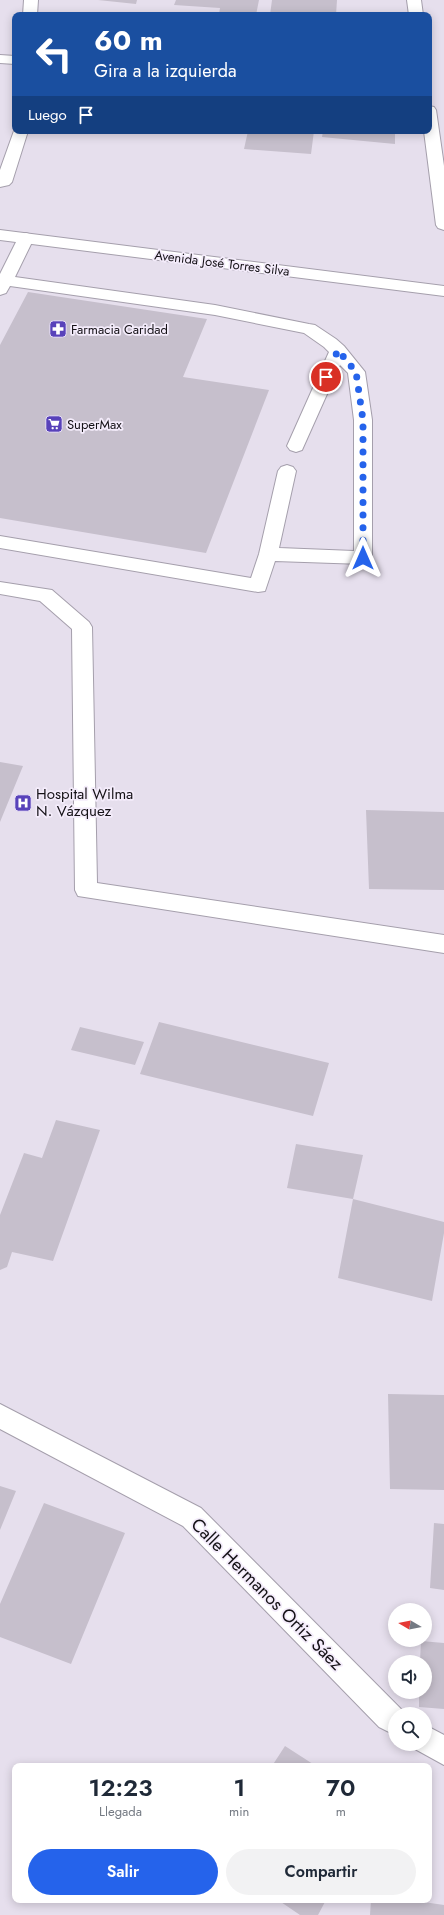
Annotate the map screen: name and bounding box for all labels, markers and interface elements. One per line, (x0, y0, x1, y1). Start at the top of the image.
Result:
text: 60 m (94, 20, 163, 61)
icon: left (28, 28, 80, 80)
text: Gira a la izquierda (94, 58, 237, 84)
text: Luego (28, 104, 67, 126)
icon: arrive (75, 104, 97, 126)
street label: Avenida José Torres Silva (153, 245, 291, 281)
pharmacy icon: Farmacia Caridad (48, 319, 68, 339)
place label: Farmacia Caridad (71, 320, 168, 339)
pin (309, 360, 343, 394)
icon: arrive (315, 366, 337, 388)
supermarket icon: SuperMax (44, 414, 64, 434)
place label: SuperMax (67, 415, 122, 434)
position arrow (342, 537, 384, 579)
place label: Hospital Wilma N. Vázquez (36, 783, 133, 822)
hospital icon: Hospital Wilma N. Vázquez (13, 793, 33, 813)
street label: Calle Hermanos Ortiz Sáez (185, 1512, 349, 1676)
north arrow (388, 1603, 432, 1647)
map controls (388, 1603, 432, 1751)
button: sound (388, 1655, 432, 1699)
button: search (388, 1707, 432, 1751)
text: 12:23 (89, 1770, 152, 1805)
text: 1 (233, 1770, 245, 1805)
text: 70 (326, 1770, 355, 1805)
text: Llegada (99, 1802, 142, 1821)
text: min (229, 1802, 249, 1821)
text: m (336, 1802, 346, 1821)
button: Salir (28, 1849, 218, 1895)
button: Compartir (226, 1849, 416, 1895)

